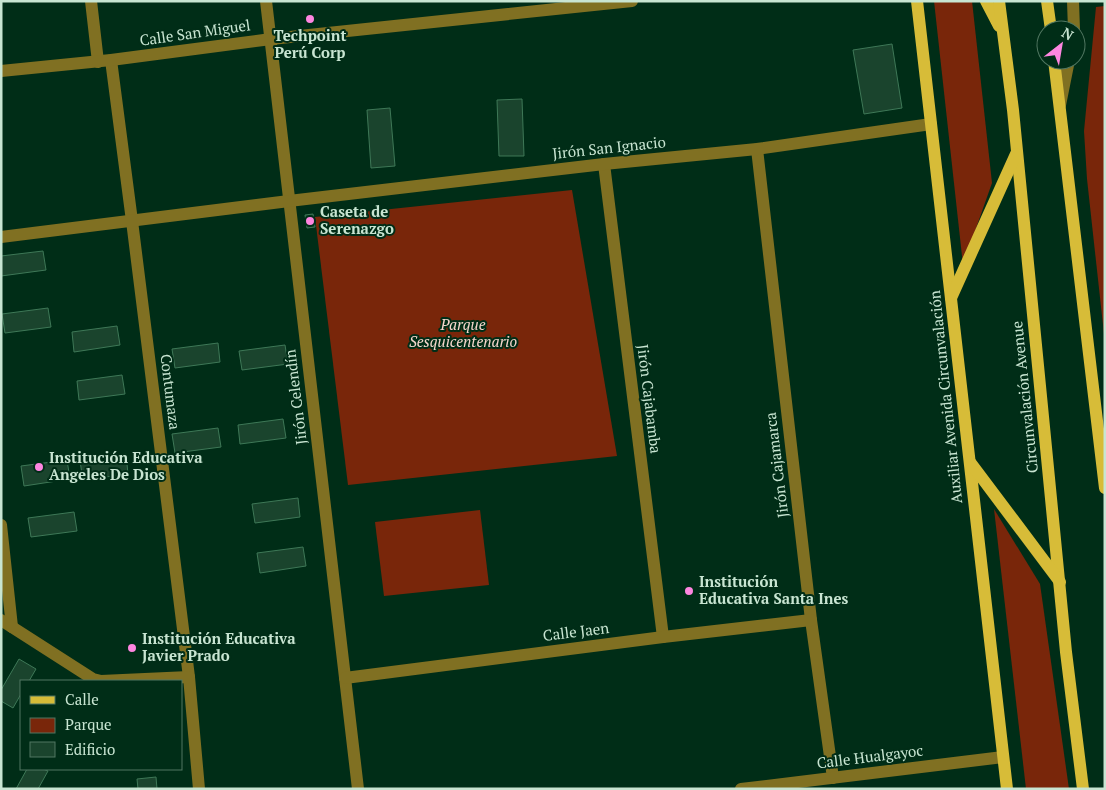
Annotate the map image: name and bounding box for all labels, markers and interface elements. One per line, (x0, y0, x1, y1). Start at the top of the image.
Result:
marker: Techpoint Perú Corp (304, 13, 316, 25)
street label: Calle San Miguel (138, 14, 252, 50)
north arrow (1036, 20, 1086, 70)
text: N (1059, 23, 1078, 45)
place label: Techpoint Perú Corp (274, 25, 346, 62)
street label: Jirón San Ignacio (551, 131, 667, 163)
place label: Caseta de Serenazgo (320, 201, 394, 238)
marker: Caseta de Serenazgo (304, 215, 316, 227)
street label: Auxiliar Avenida Circunvalación (924, 289, 966, 505)
park label: Parque Sesquicentenario (409, 314, 517, 351)
street label: Circunvalación Avenue (1006, 320, 1042, 474)
street label: Jirón Cajabamba (633, 343, 667, 455)
street label: Jirón Celendín (279, 348, 311, 446)
street label: Contumaza (156, 353, 186, 431)
street label: Jirón Cajamarca (760, 411, 792, 519)
place label: Institución Educativa Angeles De Dios (49, 447, 203, 484)
marker: Institución Educativa Angeles De Dios (33, 461, 45, 473)
place label: Institución Educativa Santa Ines (699, 571, 849, 608)
marker: Institución Educativa Santa Ines (683, 585, 695, 597)
street label: Calle Jaen (542, 617, 610, 645)
place label: Institución Educativa Javier Prado (142, 628, 296, 665)
marker: Institución Educativa Javier Prado (126, 642, 138, 654)
legend (20, 680, 182, 770)
text: Calle (65, 689, 99, 709)
text: Parque (65, 714, 112, 734)
text: Edificio (65, 739, 115, 759)
street label: Calle Hualgayoc (815, 740, 924, 772)

